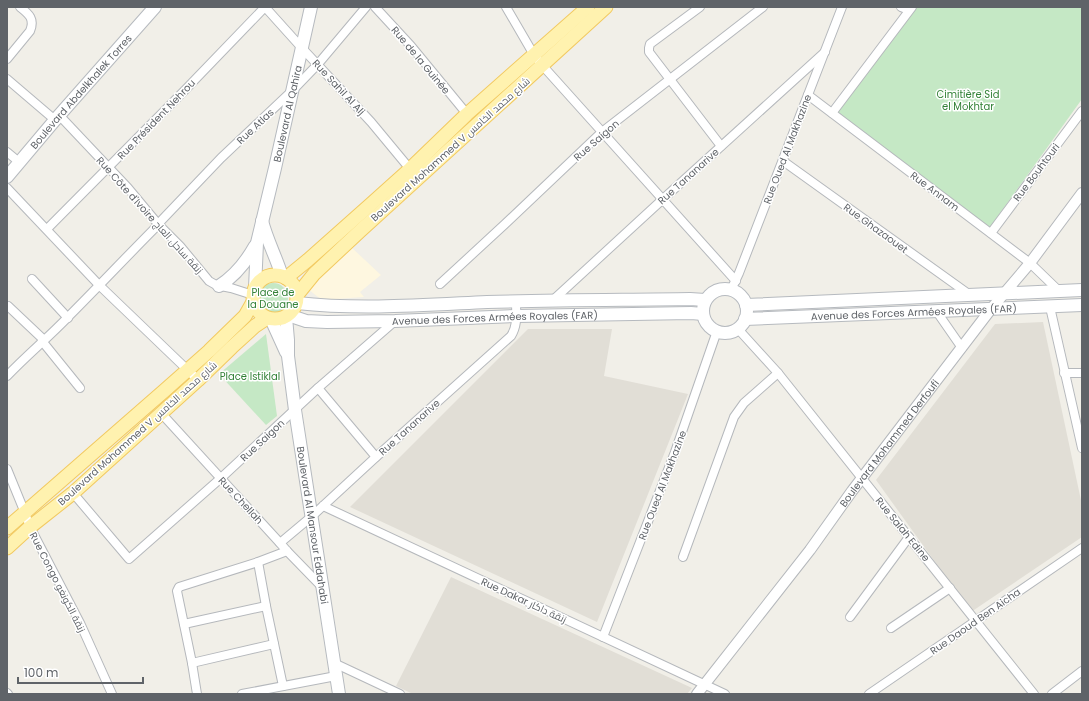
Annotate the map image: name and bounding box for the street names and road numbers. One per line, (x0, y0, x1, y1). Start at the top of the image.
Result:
street label: Rue de la Guinée (388, 23, 453, 97)
street label: Boulevard Abdelkhalek Torres (27, 31, 135, 152)
street label: Rue Sahil Al Alj (309, 56, 369, 119)
street label: Boulevard Al Qahira (270, 64, 306, 164)
street label: Boulevard Mohammed V شارع محمد الخامس (367, 74, 533, 225)
street label: Rue Président Nehrou (114, 76, 199, 163)
street label: Rue Oued Al Makhazine (760, 92, 815, 206)
street label: Rue Atlas (233, 105, 277, 148)
street label: Rue Saigon (570, 116, 622, 164)
street label: Rue Bouhtouri (1010, 140, 1063, 204)
street label: Rue Tananarive (654, 145, 722, 208)
street label: Rue Côte d'Ivoire زنقة ساحل العاج (93, 153, 206, 277)
street label: Rue Annam (907, 168, 962, 215)
street label: Rue Ghazaouet (840, 200, 911, 257)
street label: Avenue des Forces Armées Royales (FAR) (811, 301, 1017, 324)
street label: Avenue des Forces Armées Royales (FAR) (392, 308, 598, 329)
street label: Boulevard Mohammed V شارع محمد الخامس (54, 358, 220, 509)
street label: Boulevard Mohammed Derfoufi (836, 376, 943, 510)
street label: Rue Tananarive (375, 396, 443, 459)
street label: Rue Saigon (237, 416, 288, 465)
street label: Rue Oued Al Makhazine (635, 428, 690, 542)
street label: Boulevard Al Mansour Eddahabi (293, 445, 332, 605)
street label: Rue Chellah (215, 473, 266, 527)
street label: Rue Salah Edine (872, 494, 933, 565)
street label: Rue Congo زنقة الكونغو (26, 530, 89, 635)
street label: Rue Dakar زنقة داكار (478, 574, 569, 627)
street label: Rue Daoud Ben Aicha (927, 585, 1024, 658)

